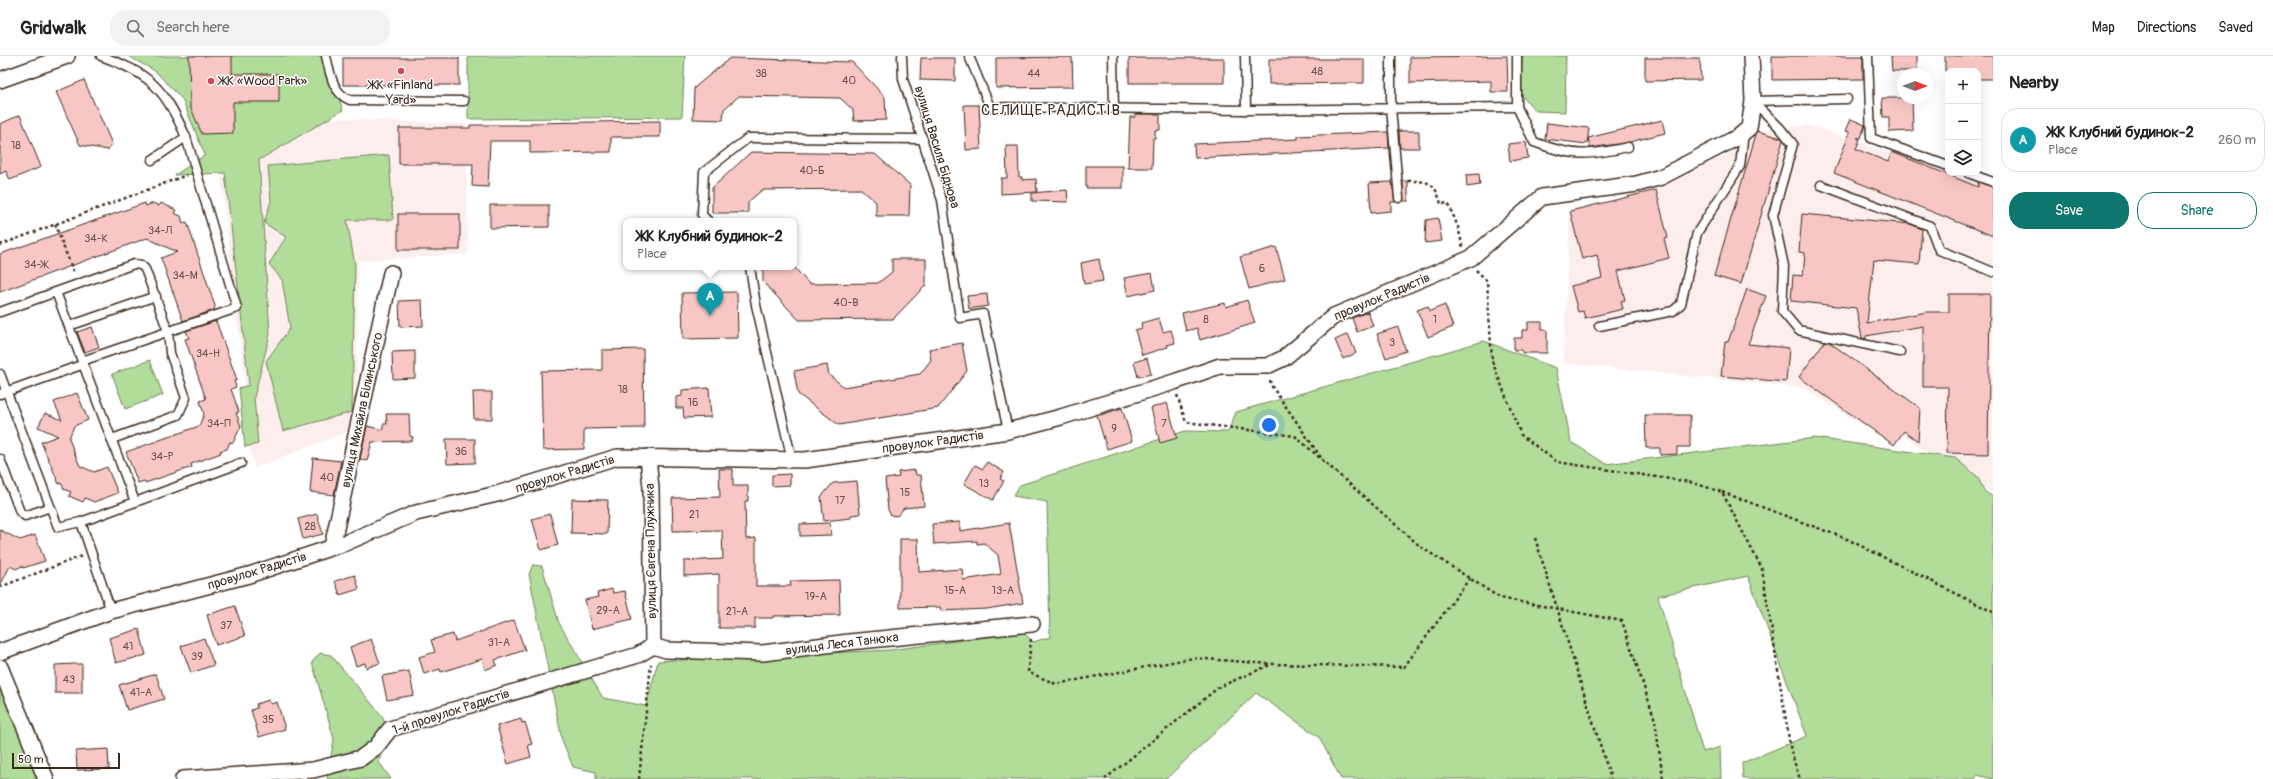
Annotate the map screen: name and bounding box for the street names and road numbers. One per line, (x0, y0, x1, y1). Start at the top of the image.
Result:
street label: вулиця Василя Біднова (911, 84, 963, 210)
street label: провулок Радистів (1332, 270, 1432, 324)
street label: вулиця Михайла Білинського (338, 331, 386, 489)
street label: провулок Радистів (881, 427, 985, 457)
street label: провулок Радистів (514, 451, 616, 497)
street label: вулиця Євгена Плужника (642, 483, 660, 619)
street label: провулок Радистів (206, 548, 308, 594)
street label: вулиця Леся Танюка (784, 629, 900, 659)
street label: 1-й провулок Радистів (390, 685, 512, 739)

